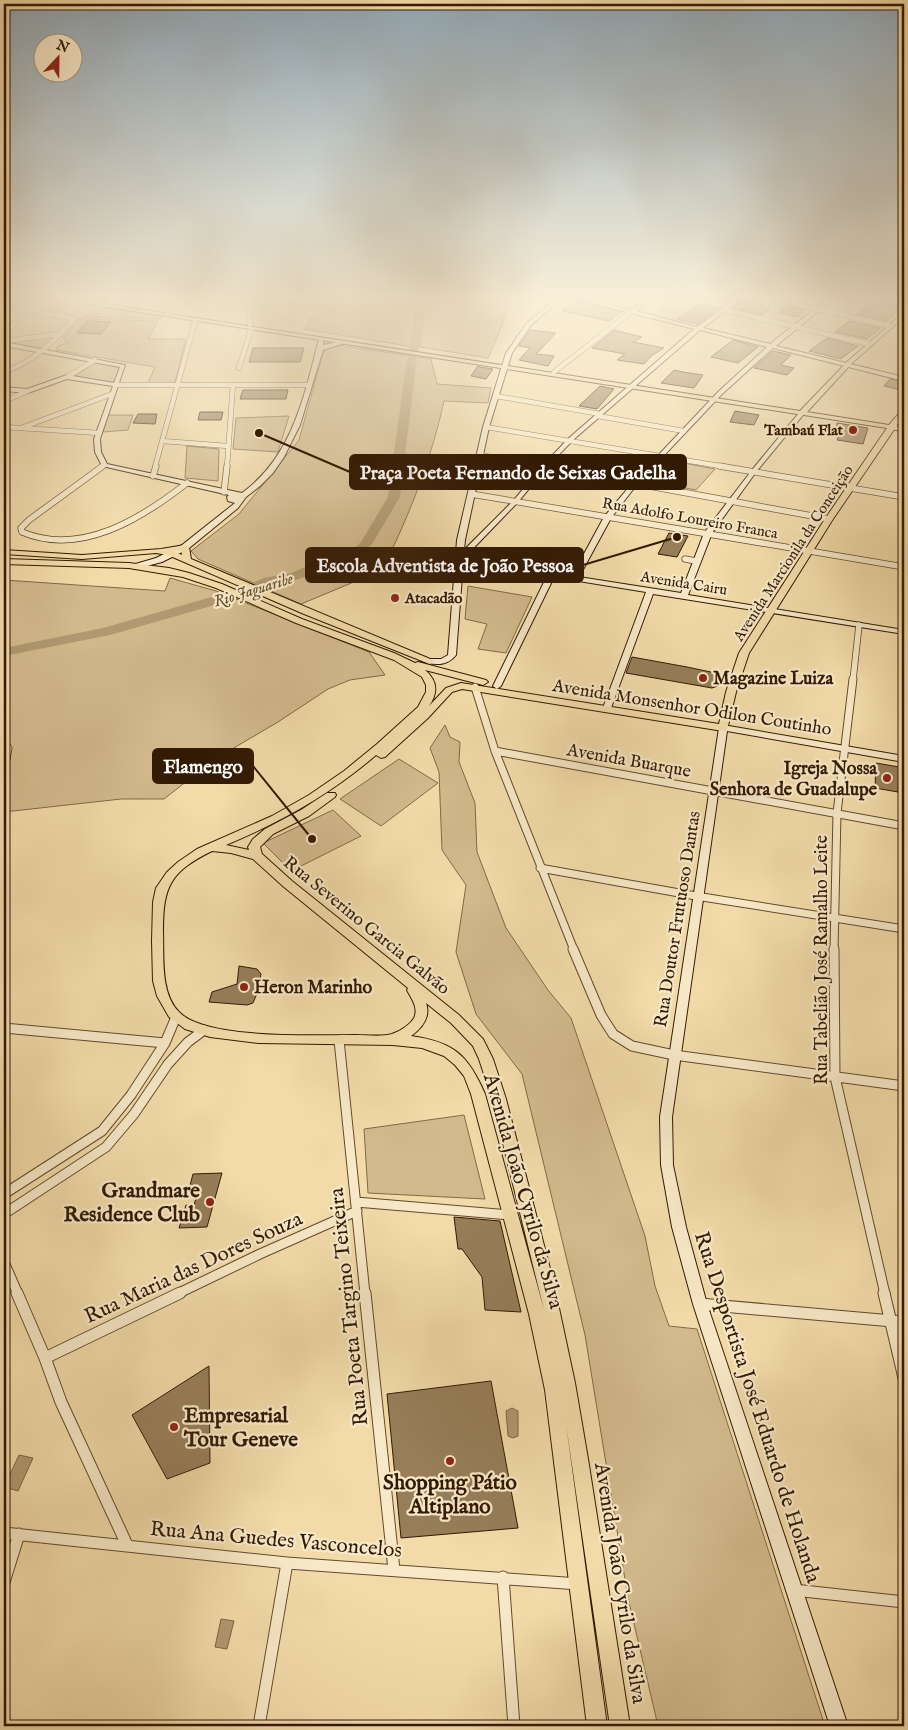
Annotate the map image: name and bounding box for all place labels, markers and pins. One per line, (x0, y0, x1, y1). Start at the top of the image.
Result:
place label: Tambaú Flat (763, 421, 844, 440)
marker: Tambaú Flat (847, 424, 859, 436)
callout: Praça Poeta Fernando de Seixas Gadelha (350, 455, 686, 489)
callout: Escola Adventista de João Pessoa (306, 548, 583, 582)
place label: Atacadão (404, 589, 462, 608)
marker: Atacadão (389, 592, 401, 604)
place label: Magazine Luiza (713, 668, 834, 691)
marker: Magazine Luiza (697, 672, 709, 684)
callout: Flamengo (153, 749, 253, 783)
place label: Igreja Nossa Senhora de Guadalupe (710, 758, 878, 802)
marker: Igreja Nossa Senhora de Guadalupe (881, 772, 893, 784)
place label: Heron Marinho (254, 977, 372, 1000)
marker: Heron Marinho (238, 981, 250, 993)
place label: Grandmare Residence Club (64, 1178, 200, 1229)
marker: Grandmare Residence Club (204, 1196, 216, 1208)
place label: Empresarial Tour Geneve (183, 1403, 298, 1454)
marker: Empresarial Tour Geneve (168, 1421, 180, 1433)
marker: Shopping Pátio Altiplano (444, 1455, 456, 1467)
place label: Shopping Pátio Altiplano (383, 1470, 518, 1521)

